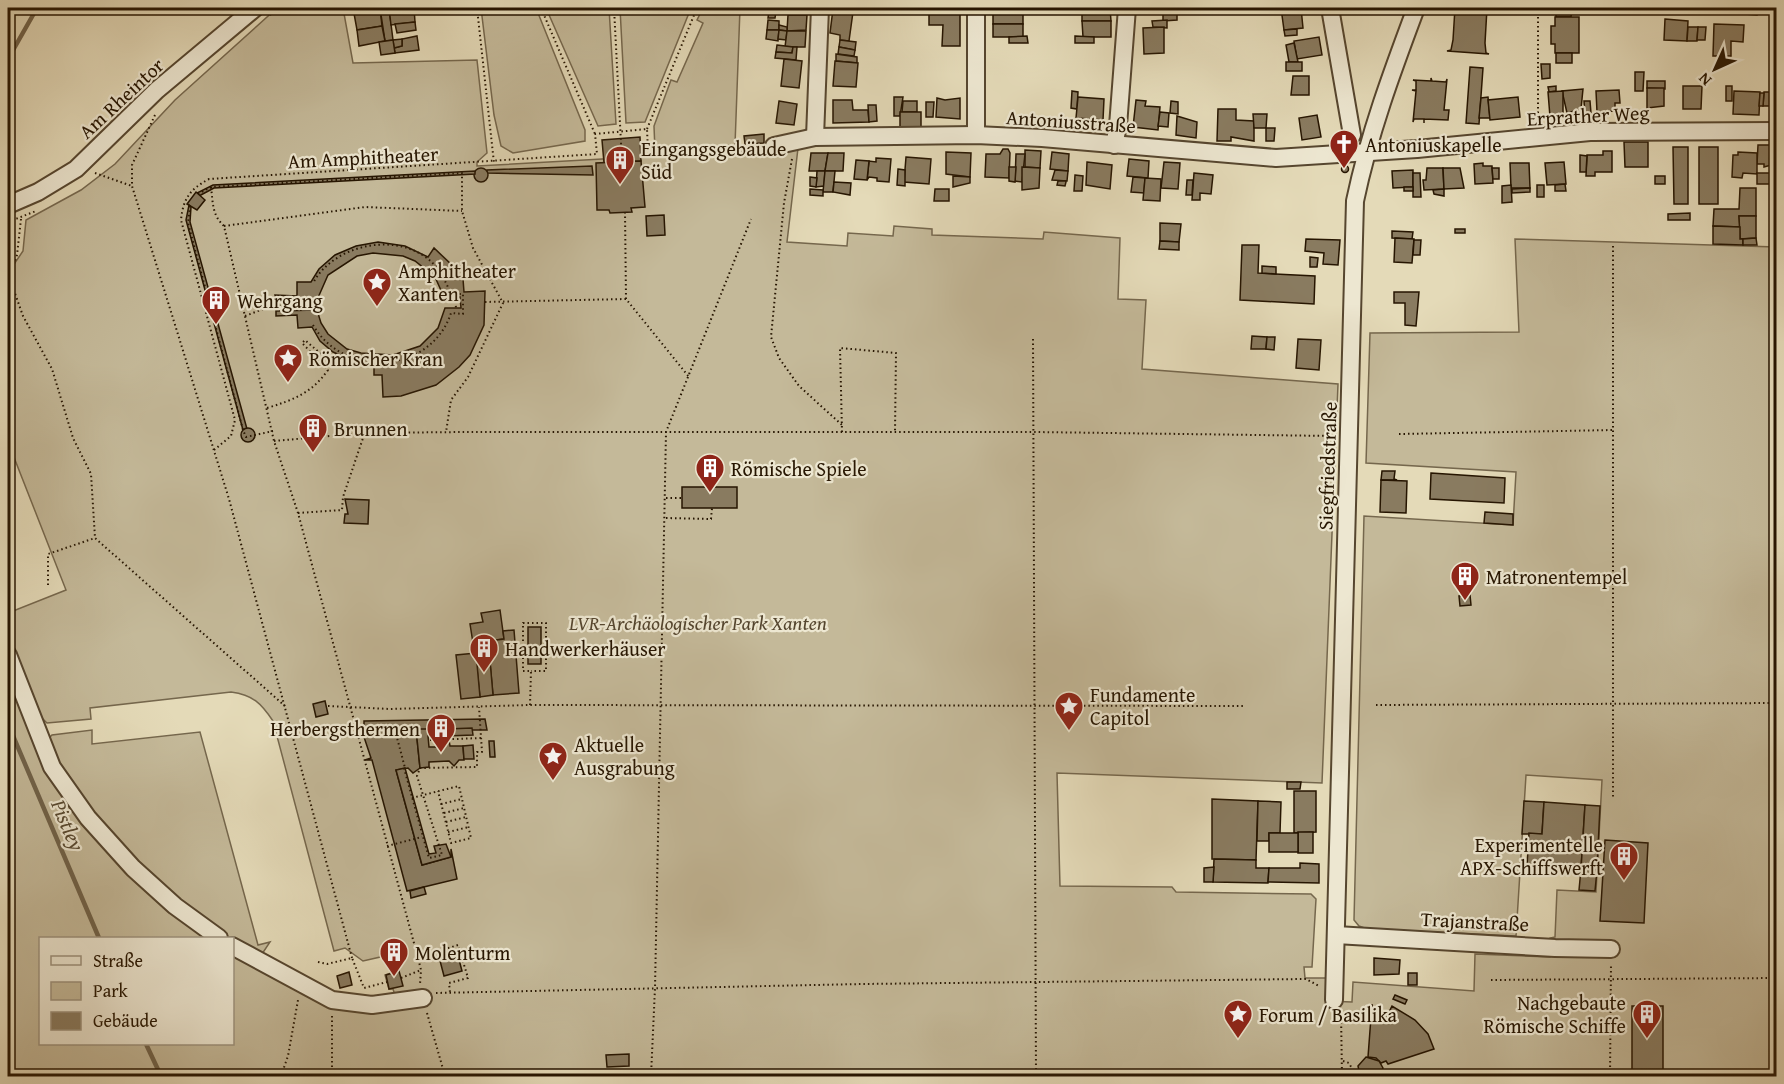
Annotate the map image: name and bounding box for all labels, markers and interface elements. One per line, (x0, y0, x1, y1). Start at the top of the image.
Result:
north arrow (1685, 39, 1745, 99)
street label: Am Rheintor (72, 51, 170, 145)
text: N (1692, 67, 1717, 92)
street label: Erprather Weg (1526, 97, 1650, 133)
street label: Antoniusstraße (1005, 102, 1137, 140)
church icon: Antoniuskapelle (1328, 128, 1360, 170)
place label: Antoniuskapelle (1365, 130, 1502, 159)
place label: Eingangsgebäude Süd (641, 134, 787, 186)
street label: Am Amphitheater (287, 139, 439, 175)
building icon: Eingangsgebäude Süd (604, 144, 636, 186)
place label: Amphitheater Xanten (398, 256, 516, 308)
place icon: Amphitheater Xanten (361, 266, 393, 308)
building icon: Wehrgang (200, 284, 232, 326)
place label: Wehrgang (237, 286, 323, 315)
place icon: Römischer Kran (272, 342, 304, 384)
place label: Römischer Kran (309, 344, 443, 373)
street label: Siegfriedstraße (1310, 401, 1344, 531)
building icon: Brunnen (297, 412, 329, 454)
place label: Brunnen (334, 414, 407, 443)
building icon: Römische Spiele (694, 452, 726, 494)
place label: Römische Spiele (731, 454, 867, 483)
building icon: Matronentempel (1449, 560, 1481, 602)
place label: Matronentempel (1486, 562, 1628, 591)
park label: LVR-Archäologischer Park Xanten (568, 608, 827, 637)
building icon: Handwerkerhäuser (468, 632, 500, 674)
place label: Handwerkerhäuser (505, 634, 666, 663)
place label: Fundamente Capitol (1090, 680, 1195, 732)
place icon: Fundamente Capitol (1053, 690, 1085, 732)
building icon: Herbergsthermen (425, 712, 457, 754)
place label: Herbergsthermen (270, 714, 420, 743)
place label: Aktuelle Ausgrabung (574, 730, 675, 782)
place icon: Aktuelle Ausgrabung (537, 740, 569, 782)
water label: Pistley (43, 794, 93, 856)
place label: Experimentelle APX-Schiffswerft (1460, 830, 1603, 882)
building icon: Experimentelle APX-Schiffswerft (1608, 840, 1640, 882)
street label: Trajanstraße (1420, 904, 1530, 938)
building icon: Molenturm (378, 936, 410, 978)
legend (39, 937, 234, 1045)
place label: Molenturm (415, 938, 511, 967)
text: Straße (93, 947, 143, 974)
text: Park (93, 977, 129, 1004)
place label: Nachgebaute Römische Schiffe (1483, 988, 1626, 1040)
place icon: Forum / Basilika (1222, 998, 1254, 1040)
building icon: Nachgebaute Römische Schiffe (1631, 998, 1663, 1040)
place label: Forum / Basilika (1259, 1000, 1398, 1029)
text: Gebäude (93, 1007, 158, 1034)

